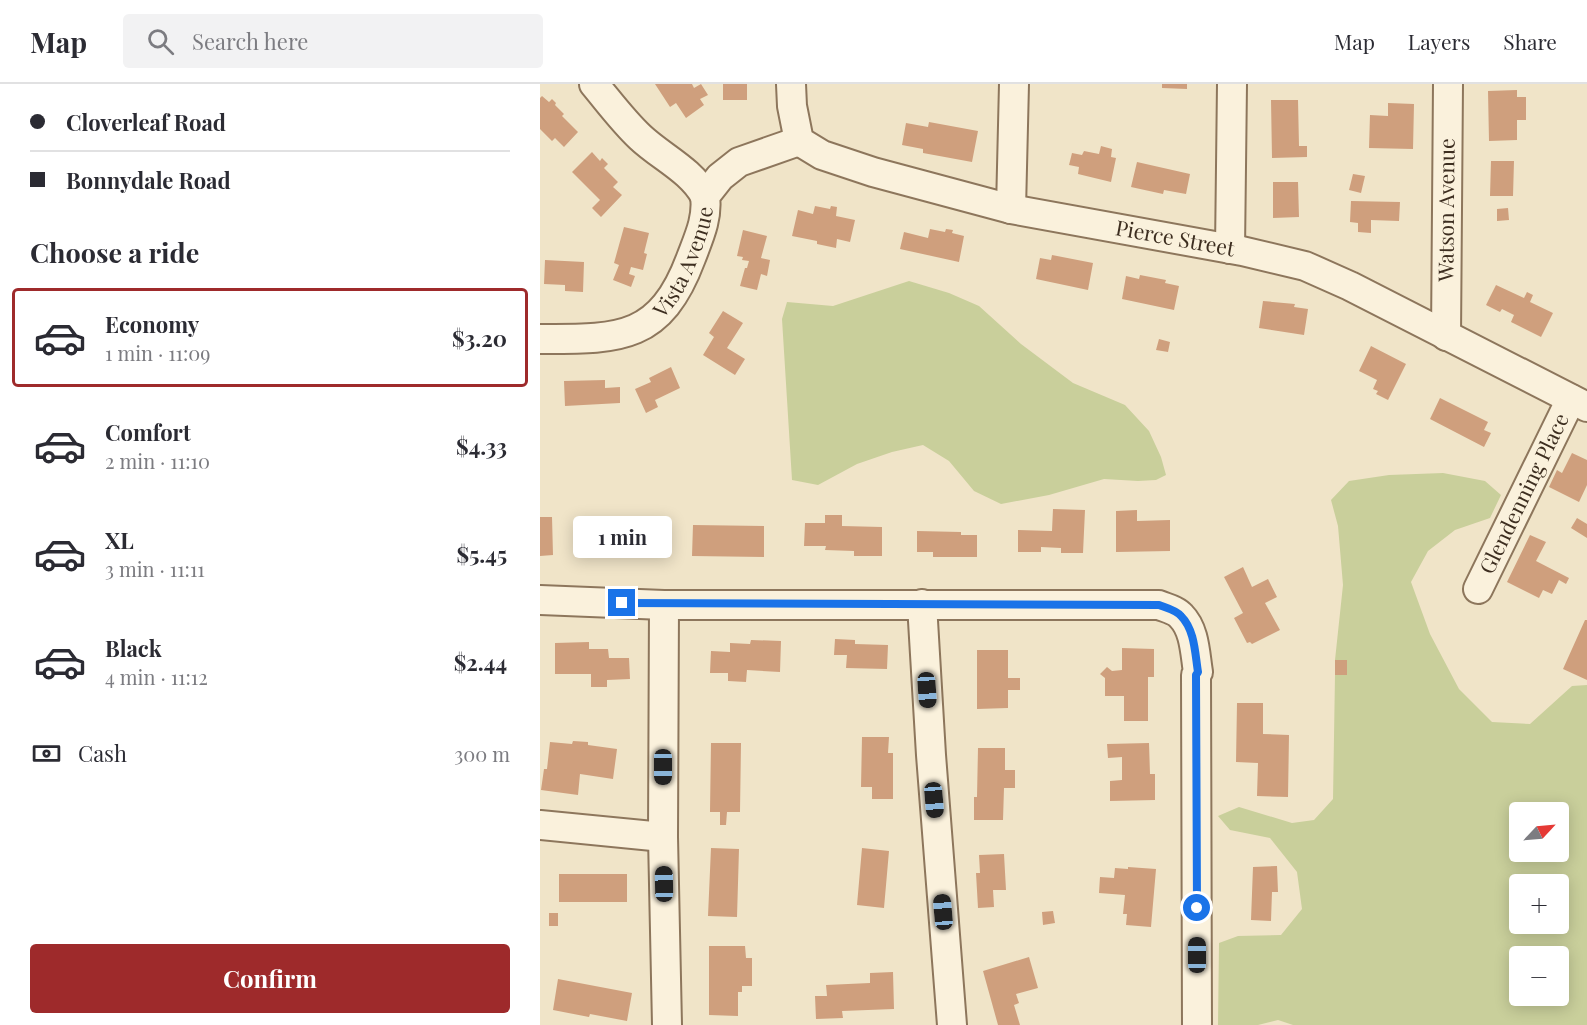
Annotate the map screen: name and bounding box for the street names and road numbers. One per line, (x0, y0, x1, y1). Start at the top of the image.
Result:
street label: Watson Avenue (1430, 138, 1460, 283)
street label: Vista Avenue (645, 205, 718, 323)
street label: Pierce Street (1114, 212, 1238, 262)
street label: Glendenning Place (1472, 408, 1574, 578)

